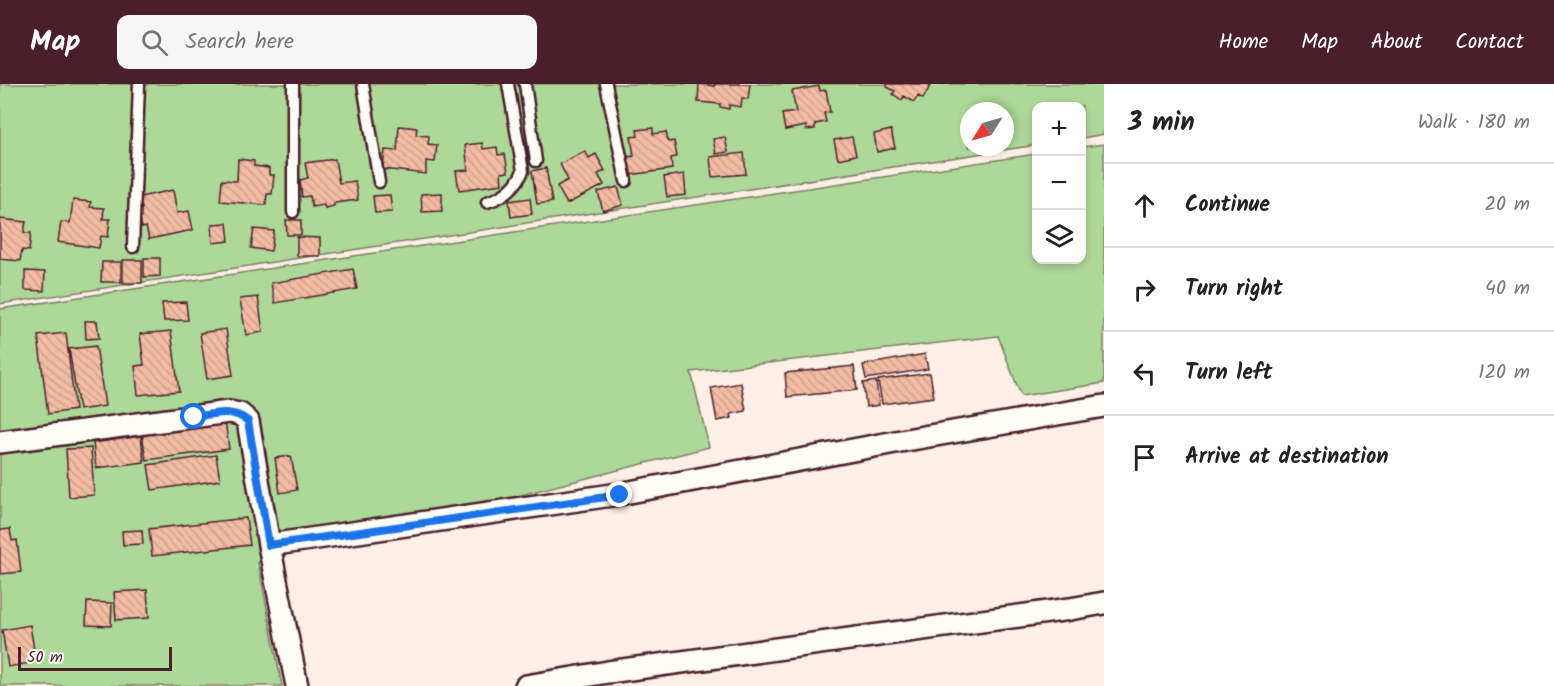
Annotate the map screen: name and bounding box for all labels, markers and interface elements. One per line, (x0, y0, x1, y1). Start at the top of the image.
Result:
search box (117, 15, 537, 69)
text: Map (30, 20, 81, 65)
text: Search here (186, 25, 294, 60)
icon: search (138, 26, 171, 59)
text: Home (1219, 26, 1268, 59)
text: Map (1301, 26, 1338, 59)
text: About (1371, 26, 1422, 59)
text: Contact (1455, 26, 1524, 59)
north arrow (960, 102, 1014, 156)
map controls (1032, 102, 1086, 264)
button: + (1032, 102, 1086, 156)
text: 3 min (1128, 102, 1195, 144)
text: Walk · 180 m (1418, 107, 1530, 139)
button: − (1032, 156, 1086, 210)
text: Continue (1185, 188, 1270, 223)
icon: ahead (1128, 189, 1161, 222)
text: 20 m (1484, 189, 1530, 221)
button: layers (1032, 210, 1086, 264)
text: Turn right (1185, 272, 1283, 307)
icon: right (1128, 273, 1161, 306)
text: 40 m (1485, 273, 1530, 305)
text: Turn left (1185, 356, 1272, 391)
icon: left (1128, 357, 1161, 390)
text: 120 m (1478, 357, 1530, 389)
route start (180, 403, 206, 429)
text: Arrive at destination (1185, 440, 1388, 475)
icon: arrive (1128, 441, 1161, 474)
route end (606, 481, 632, 507)
scale bar (18, 644, 172, 672)
text: 50 m (27, 645, 63, 670)

